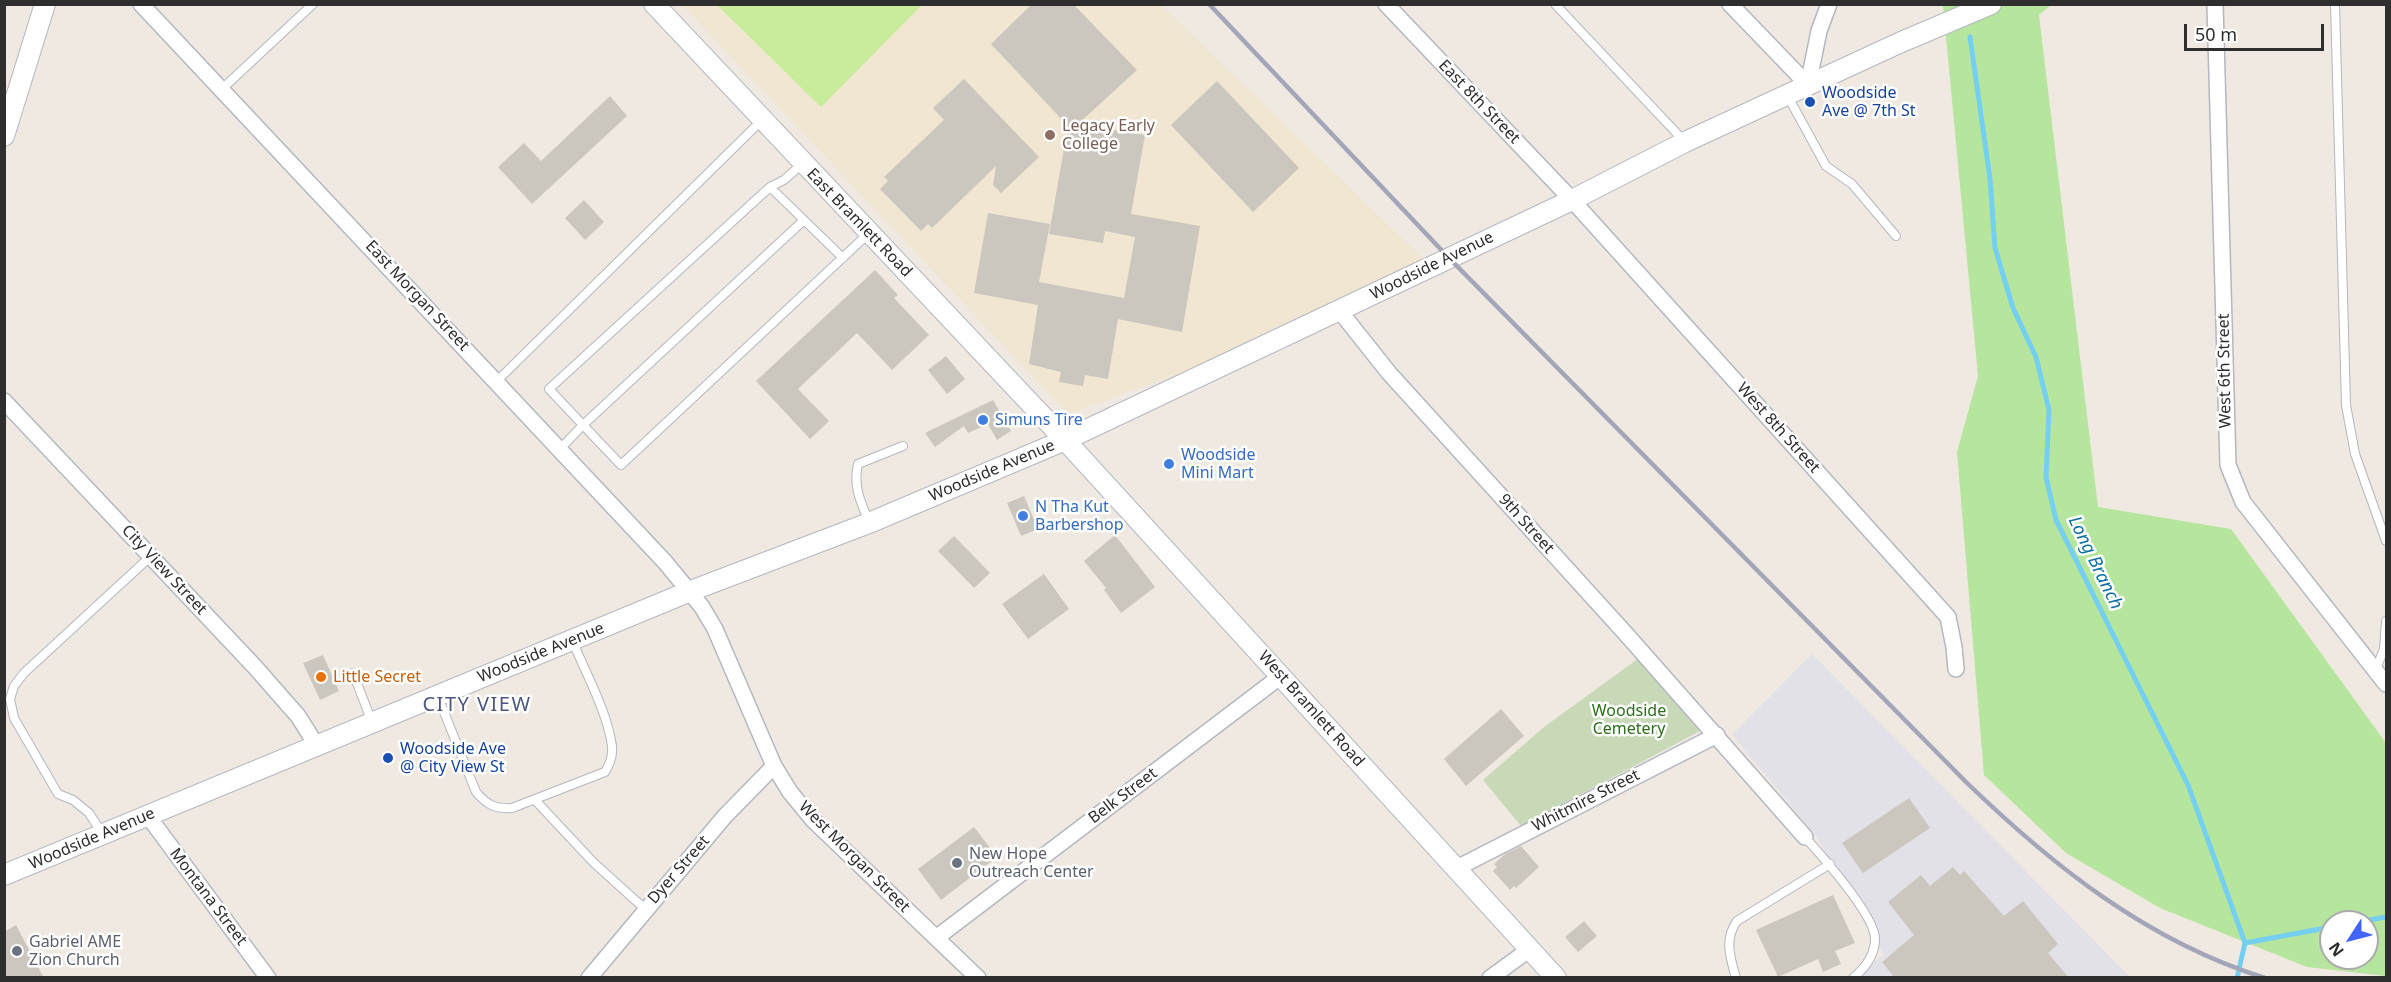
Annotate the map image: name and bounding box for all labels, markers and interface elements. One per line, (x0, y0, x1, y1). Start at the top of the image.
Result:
scale bar (2187, 12, 2326, 50)
text: 50 m (2195, 22, 2237, 46)
street label: East 8th Street (1434, 56, 1524, 148)
place label: Woodside Ave @ 7th St (1822, 83, 1916, 121)
marker: Woodside Ave @ 7th St (1803, 95, 1817, 109)
place label: Legacy Early College (1062, 116, 1155, 154)
marker: Legacy Early College (1043, 128, 1057, 142)
street label: East Bramlett Road (802, 165, 916, 281)
street label: Woodside Avenue (1367, 228, 1497, 304)
street label: East Morgan Street (361, 237, 473, 355)
street label: West 6th Street (2214, 313, 2236, 429)
street label: West 8th Street (1732, 379, 1824, 477)
place label: Simuns Tire (995, 410, 1083, 430)
marker: Simuns Tire (976, 413, 990, 427)
street label: Woodside Avenue (926, 436, 1058, 506)
place label: Woodside Mini Mart (1181, 445, 1255, 483)
marker: Woodside Mini Mart (1162, 457, 1176, 471)
street label: 9th Street (1494, 490, 1558, 558)
place label: N Tha Kut Barbershop (1035, 497, 1124, 535)
marker: N Tha Kut Barbershop (1016, 509, 1030, 523)
water label: Long Branch (2063, 513, 2127, 613)
street label: City View Street (117, 521, 211, 619)
street label: Woodside Avenue (475, 619, 607, 687)
street label: West Bramlett Road (1254, 647, 1368, 771)
place label: Little Secret (333, 667, 421, 687)
marker: Little Secret (314, 670, 328, 684)
district label: CITY VIEW (422, 693, 532, 717)
park label: Woodside Cemetery (1592, 701, 1666, 739)
place label: Woodside Ave @ City View St (400, 739, 506, 777)
marker: Woodside Ave @ City View St (381, 751, 395, 765)
street label: Belk Street (1085, 764, 1161, 828)
street label: Whitmire Street (1529, 766, 1643, 836)
street label: West Morgan Street (794, 797, 914, 917)
street label: Woodside Avenue (26, 804, 158, 874)
street label: Dyer Street (644, 832, 714, 908)
place label: New Hope Outreach Center (969, 844, 1094, 882)
street label: Montana Street (165, 845, 251, 949)
marker: New Hope Outreach Center (950, 856, 964, 870)
north arrow (2319, 910, 2379, 970)
place label: Gabriel AME Zion Church (29, 932, 121, 970)
text: N (2323, 938, 2349, 961)
marker: Gabriel AME Zion Church (10, 944, 24, 958)

